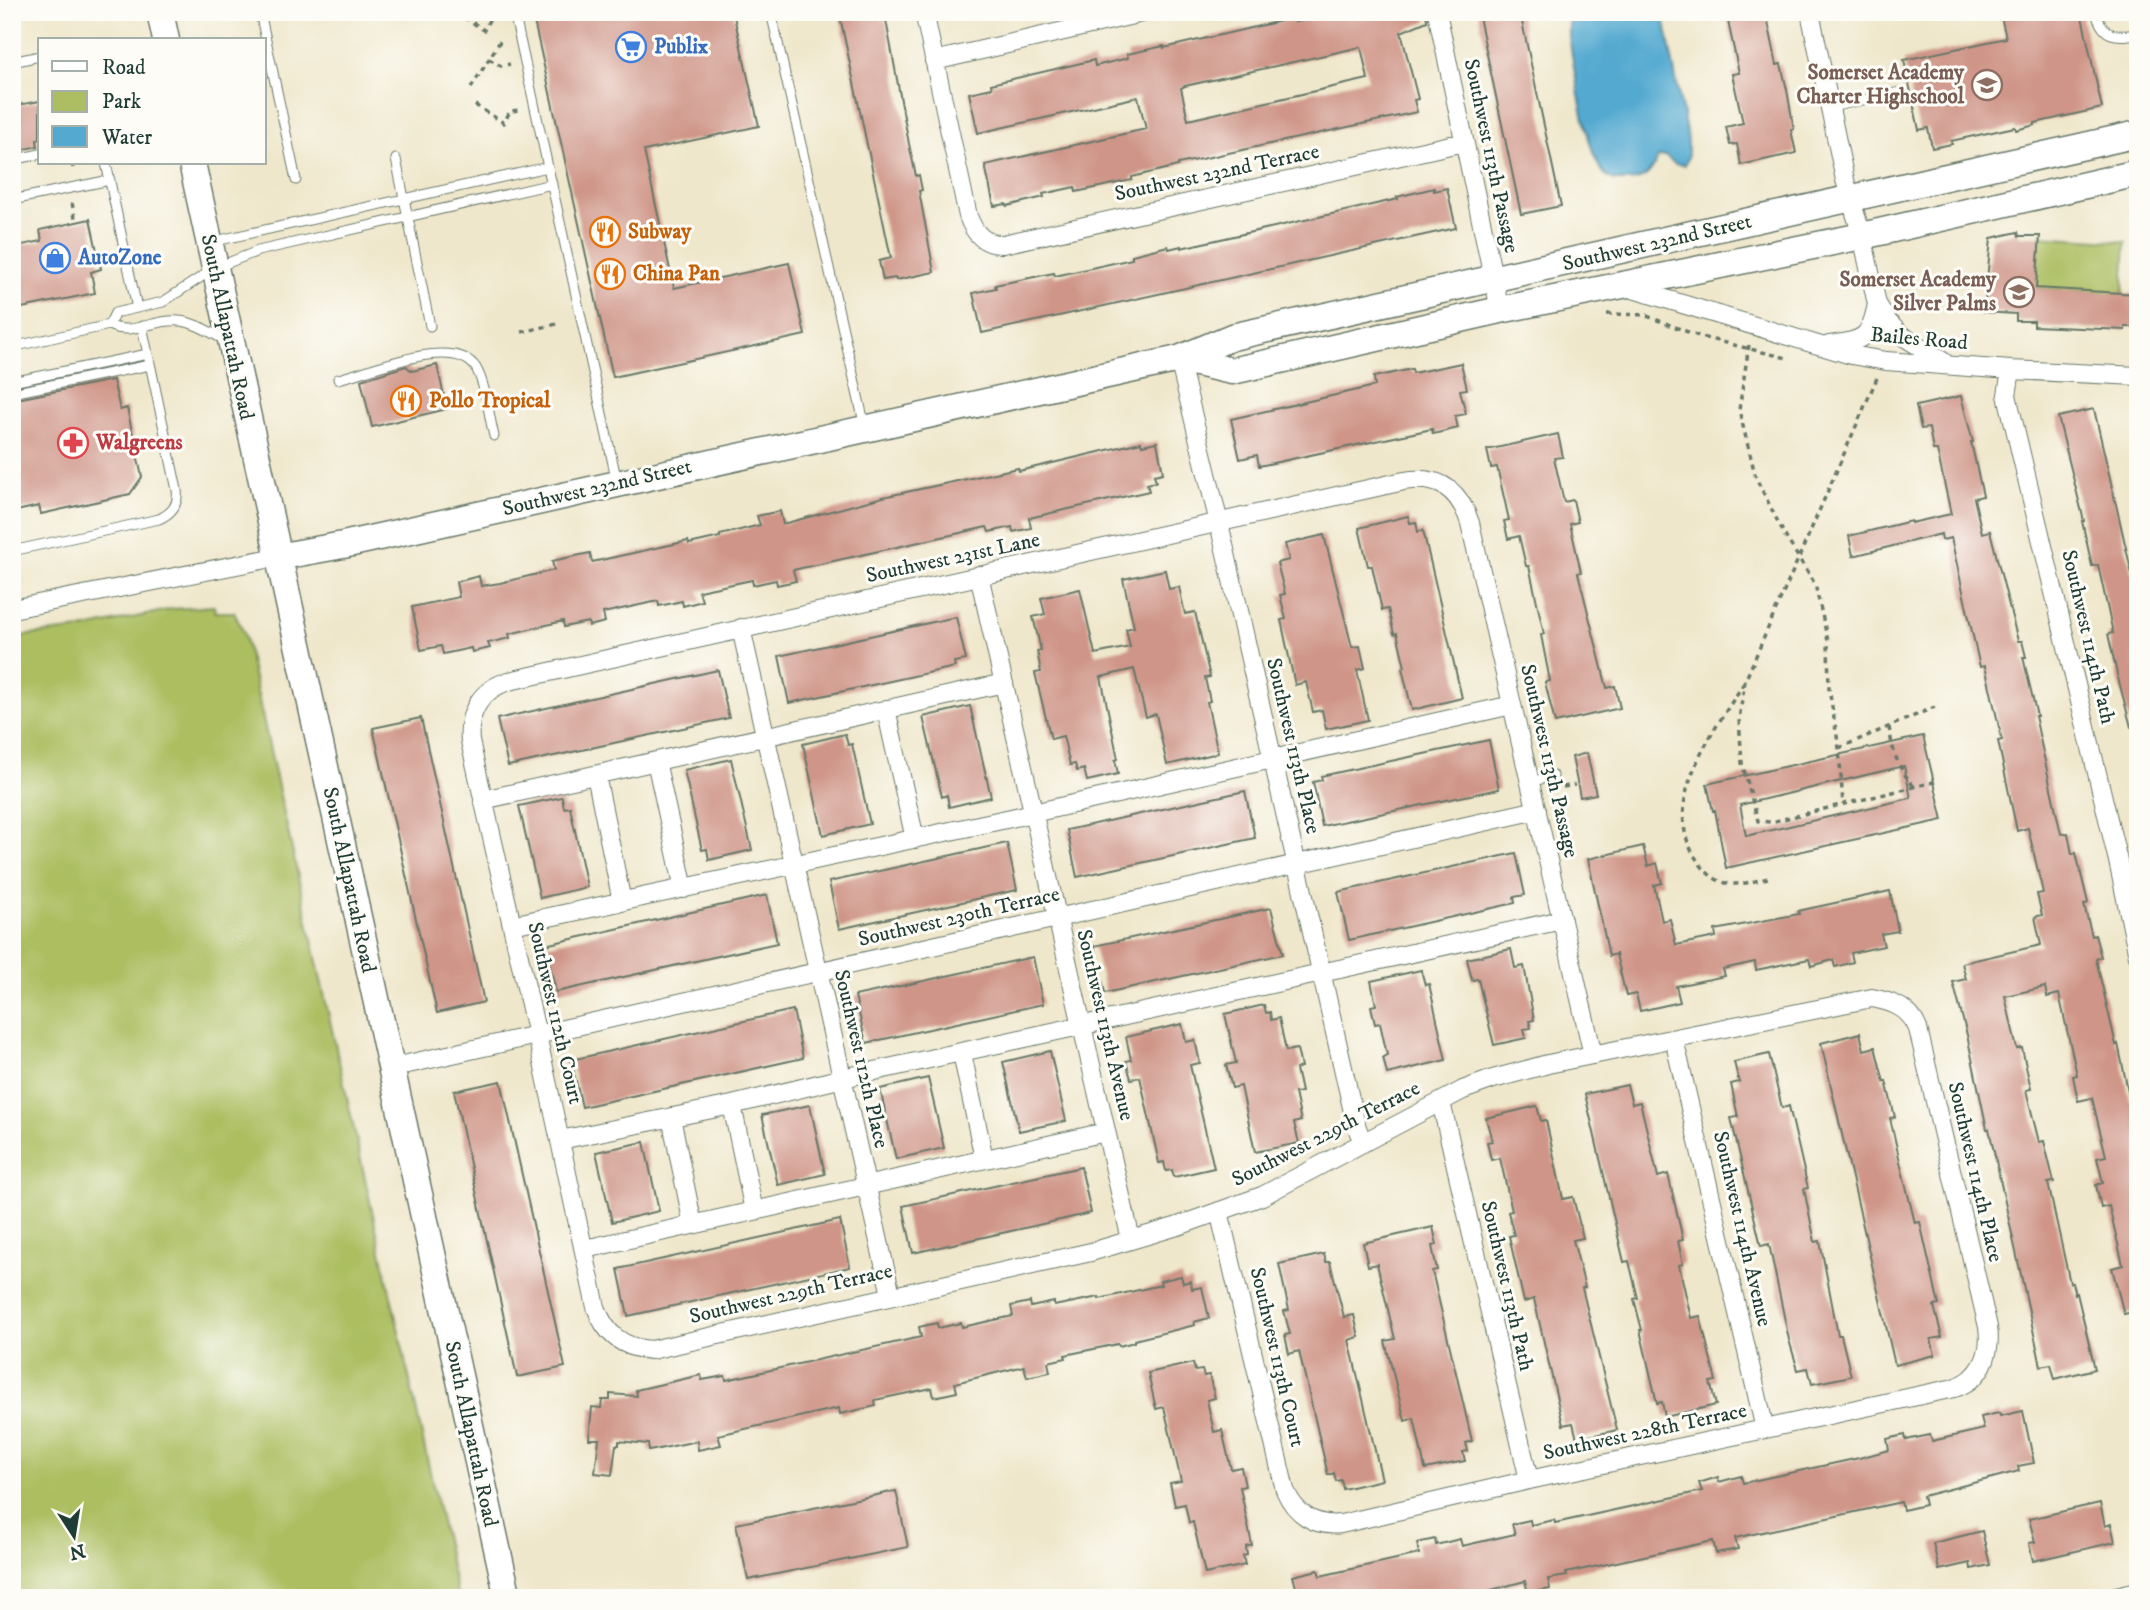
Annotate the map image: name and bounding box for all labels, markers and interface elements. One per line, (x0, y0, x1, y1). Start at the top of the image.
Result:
supermarket icon: Publix (614, 30, 648, 64)
place label: Publix (654, 34, 709, 60)
legend (38, 38, 266, 164)
text: Road (102, 55, 146, 81)
street label: Southwest 113th Passage (1458, 57, 1524, 256)
place label: Somerset Academy Charter Highschool (1797, 60, 1965, 110)
school or university icon: Somerset Academy Charter Highschool (1970, 68, 2004, 102)
text: Park (102, 89, 142, 115)
text: Water (101, 125, 152, 151)
street label: Southwest 232nd Terrace (1112, 139, 1322, 207)
street label: Southwest 232nd Street (1560, 209, 1754, 277)
restaurant icon: Subway (588, 215, 622, 249)
place label: Subway (628, 219, 692, 245)
street label: South Allapattah Road (195, 232, 260, 423)
shop icon: AutoZone (38, 241, 72, 275)
place label: AutoZone (77, 245, 162, 271)
restaurant icon: China Pan (593, 257, 627, 291)
place label: China Pan (633, 261, 721, 287)
place label: Somerset Academy Silver Palms (1840, 267, 1997, 317)
school or university icon: Somerset Academy Silver Palms (2002, 275, 2036, 309)
street label: Bailes Road (1869, 322, 1969, 356)
restaurant icon: Pollo Tropical (389, 384, 423, 418)
place label: Pollo Tropical (429, 388, 551, 414)
pharmacy icon: Walgreens (56, 426, 90, 460)
place label: Walgreens (95, 430, 183, 456)
street label: Southwest 232nd Street (500, 454, 694, 522)
street label: Southwest 231st Lane (864, 527, 1043, 589)
street label: Southwest 114th Path (2055, 547, 2121, 727)
street label: Southwest 113th Place (1260, 655, 1326, 837)
street label: Southwest 113th Passage (1514, 662, 1584, 861)
street label: South Allapattah Road (317, 785, 382, 976)
street label: Southwest 230th Terrace (856, 881, 1062, 953)
street label: Southwest 112th Court (521, 919, 589, 1107)
street label: Southwest 113th Avenue (1070, 927, 1140, 1123)
street label: Southwest 112th Place (828, 967, 894, 1151)
street label: Southwest 229th Terrace (1228, 1075, 1425, 1193)
street label: Southwest 114th Place (1942, 1079, 2008, 1265)
street label: Southwest 114th Avenue (1707, 1129, 1777, 1329)
street label: Southwest 113th Path (1475, 1198, 1539, 1374)
street label: Southwest 229th Terrace (687, 1258, 895, 1330)
street label: Southwest 113th Court (1244, 1265, 1310, 1450)
street label: South Allapattah Road (439, 1339, 504, 1530)
street label: Southwest 228th Terrace (1541, 1398, 1749, 1466)
north arrow (38, 1502, 108, 1572)
text: N (67, 1538, 87, 1564)

